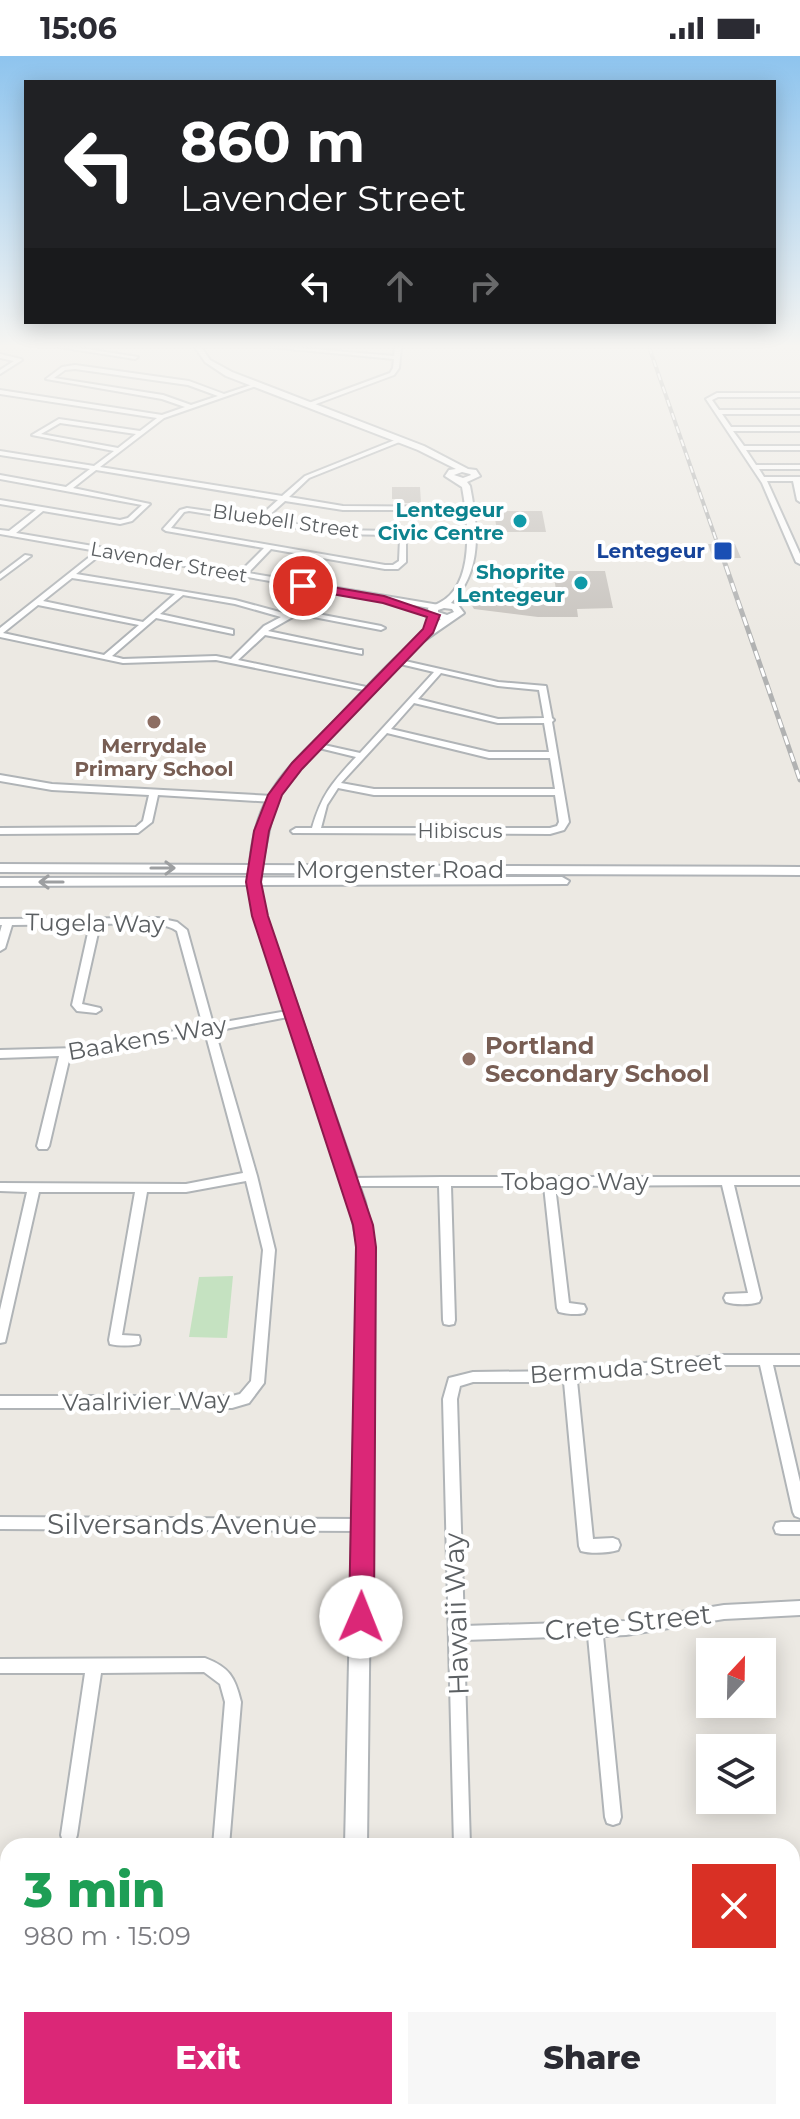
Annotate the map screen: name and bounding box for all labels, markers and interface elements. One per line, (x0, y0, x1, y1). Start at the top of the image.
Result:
text: 15:06 (40, 10, 117, 47)
text: 860 m (180, 108, 365, 176)
icon: left (48, 112, 152, 216)
text: Lavender Street (180, 176, 466, 220)
icon: left (294, 264, 338, 308)
icon: ahead (378, 264, 422, 308)
icon: right (462, 264, 506, 308)
place label: Lentegeur Civic Centre (378, 498, 504, 545)
street label: Bluebell Street (211, 499, 361, 543)
marker: Lentegeur Civic Centre (511, 512, 529, 530)
street label: Lavender Street (89, 536, 249, 588)
place label: Lentegeur (597, 539, 705, 563)
marker: Lentegeur (712, 540, 734, 562)
pin (269, 552, 337, 620)
place label: Shoprite Lentegeur (457, 560, 565, 607)
icon: arrive (281, 564, 325, 608)
marker: Shoprite Lentegeur (572, 574, 590, 592)
marker: Merrydale Primary School (145, 713, 163, 731)
place label: Merrydale Primary School (74, 734, 234, 781)
street label: Hibiscus (418, 819, 503, 843)
street label: Morgenster Road (296, 855, 504, 884)
one-way arrow (149, 860, 176, 876)
one-way arrow (38, 874, 65, 890)
street label: Tugela Way (25, 907, 165, 939)
street label: Baakens Way (65, 1010, 229, 1066)
place label: Portland Secondary School (485, 1031, 710, 1088)
marker: Portland Secondary School (460, 1050, 478, 1068)
street label: Tobago Way (501, 1167, 649, 1196)
street label: Bermuda Street (529, 1347, 723, 1389)
street label: Vaalrivier Way (62, 1385, 230, 1417)
street label: Silversands Avenue (47, 1507, 317, 1541)
street label: Hawaii Way (436, 1531, 476, 1696)
position arrow (319, 1575, 403, 1659)
street label: Crete Street (543, 1596, 713, 1648)
north arrow (696, 1638, 776, 1718)
map controls (696, 1638, 776, 1814)
button: layers (696, 1734, 776, 1814)
text: 3 min (24, 1861, 166, 1919)
button: close (692, 1864, 776, 1948)
text: 980 m · 15:09 (24, 1920, 191, 1952)
button: Exit (24, 2012, 392, 2104)
button: Share (408, 2012, 776, 2104)

